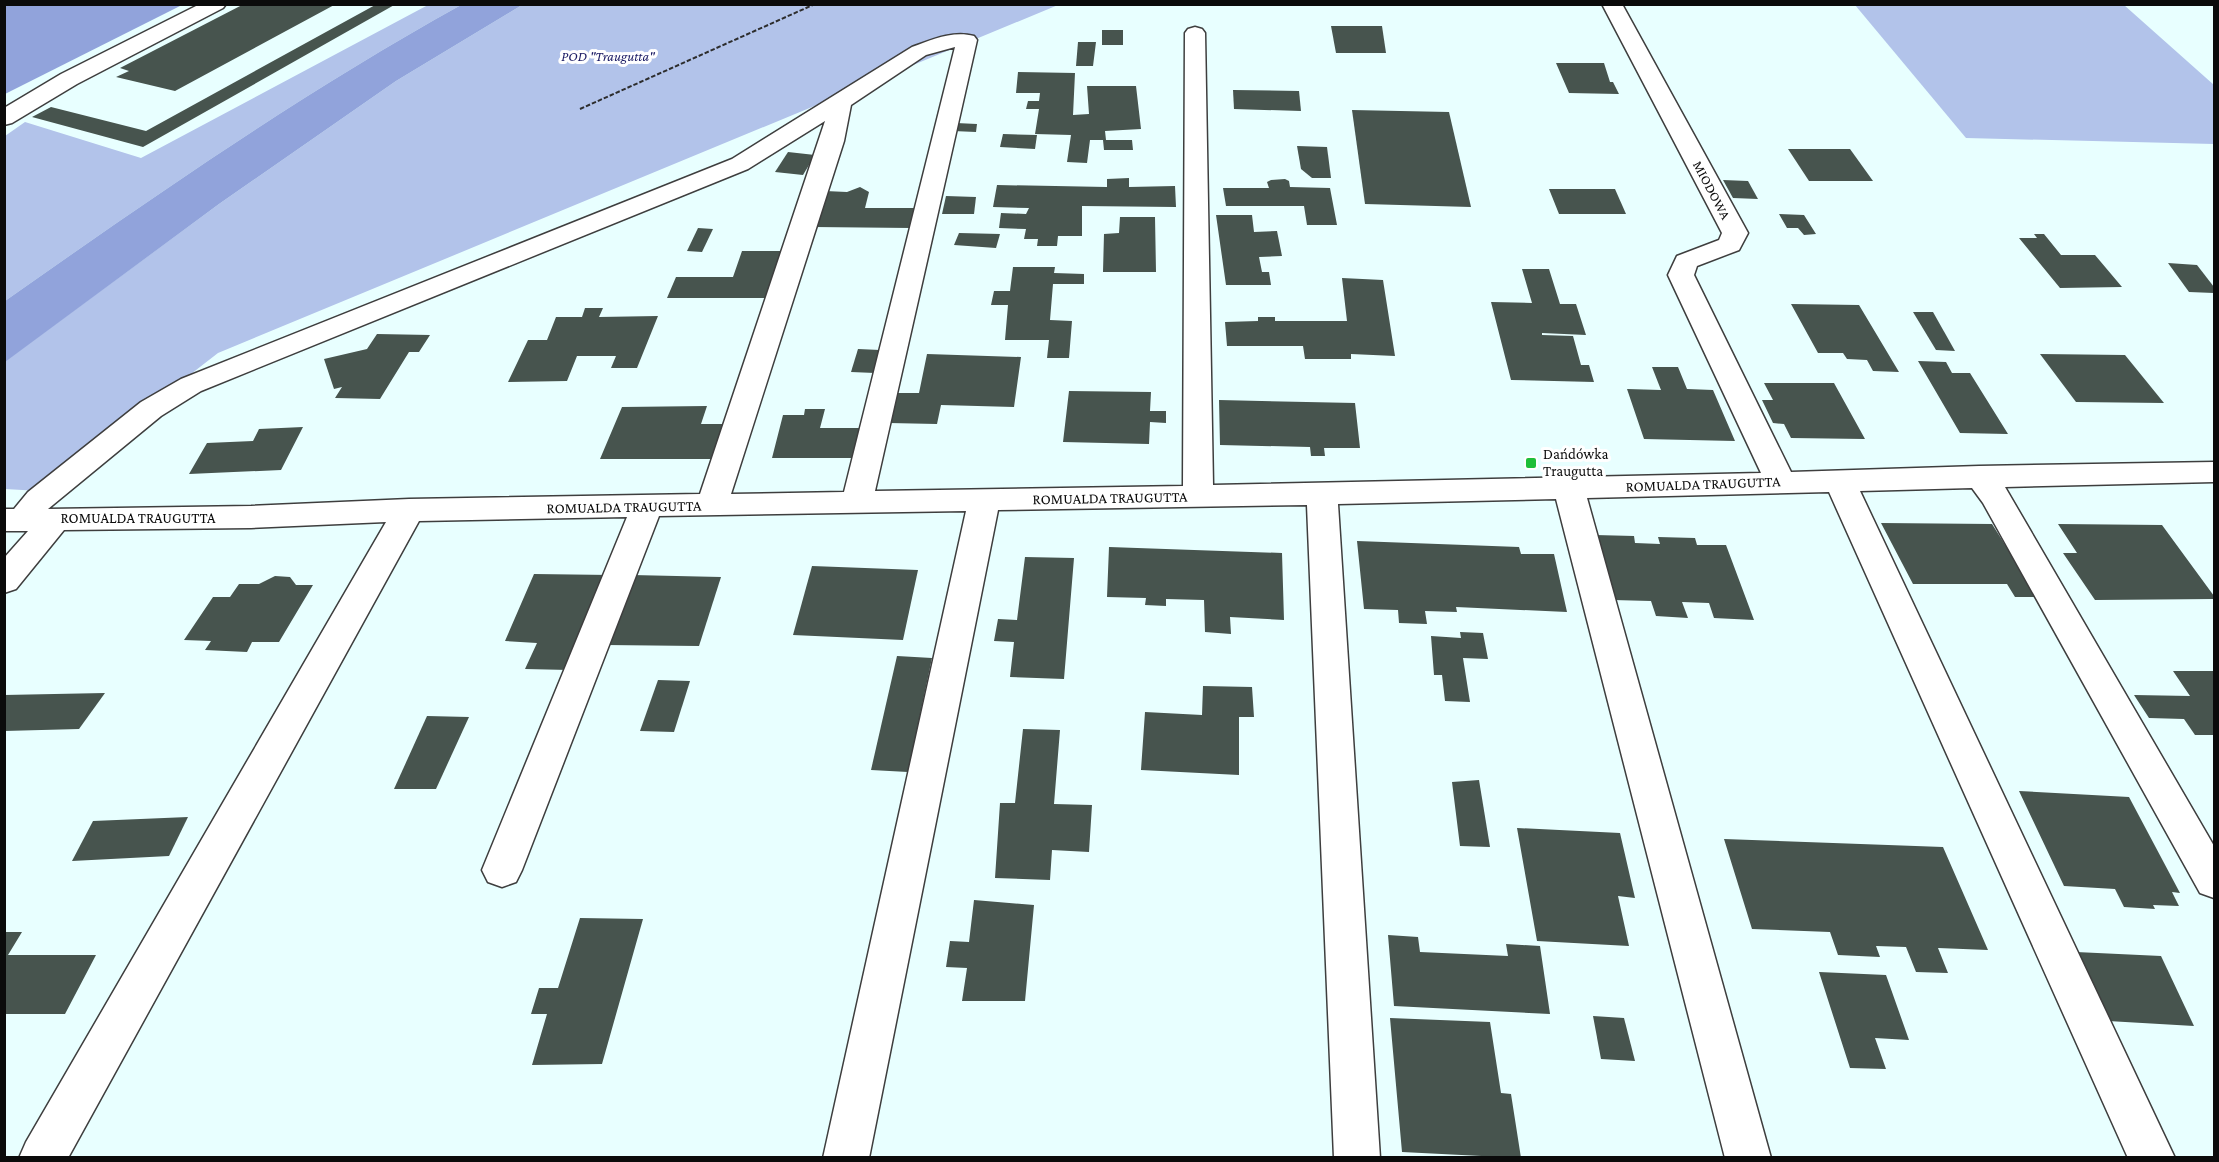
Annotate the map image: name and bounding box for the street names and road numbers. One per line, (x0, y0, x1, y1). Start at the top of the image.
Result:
street label: MIODOWA (1690, 158, 1734, 222)
street label: ROMUALDA TRAUGUTTA (1625, 473, 1781, 495)
street label: ROMUALDA TRAUGUTTA (1032, 489, 1188, 507)
street label: ROMUALDA TRAUGUTTA (546, 498, 702, 516)
street label: ROMUALDA TRAUGUTTA (60, 510, 216, 526)

